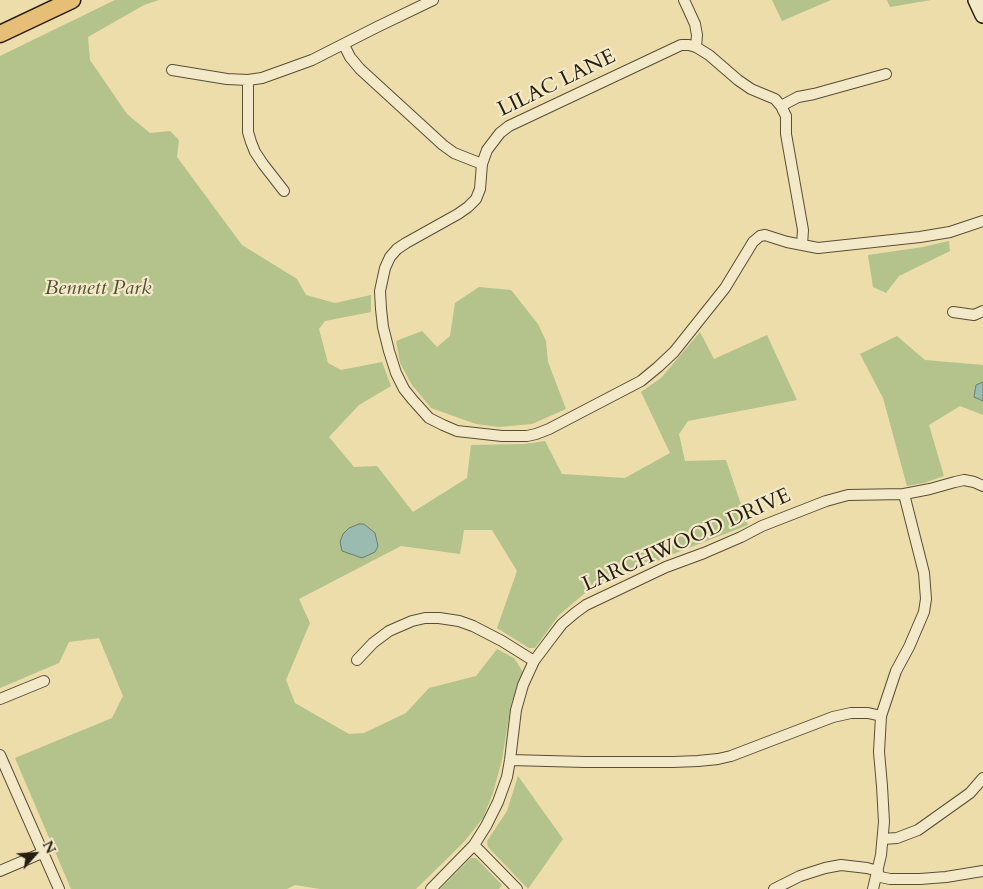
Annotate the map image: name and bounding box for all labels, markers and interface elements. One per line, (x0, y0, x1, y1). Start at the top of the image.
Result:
street label: LILAC LANE (494, 45, 620, 123)
park label: Bennett Park (45, 276, 151, 302)
street label: LARCHWOOD DRIVE (579, 484, 795, 598)
north arrow (10, 829, 60, 879)
text: N (38, 838, 60, 857)

